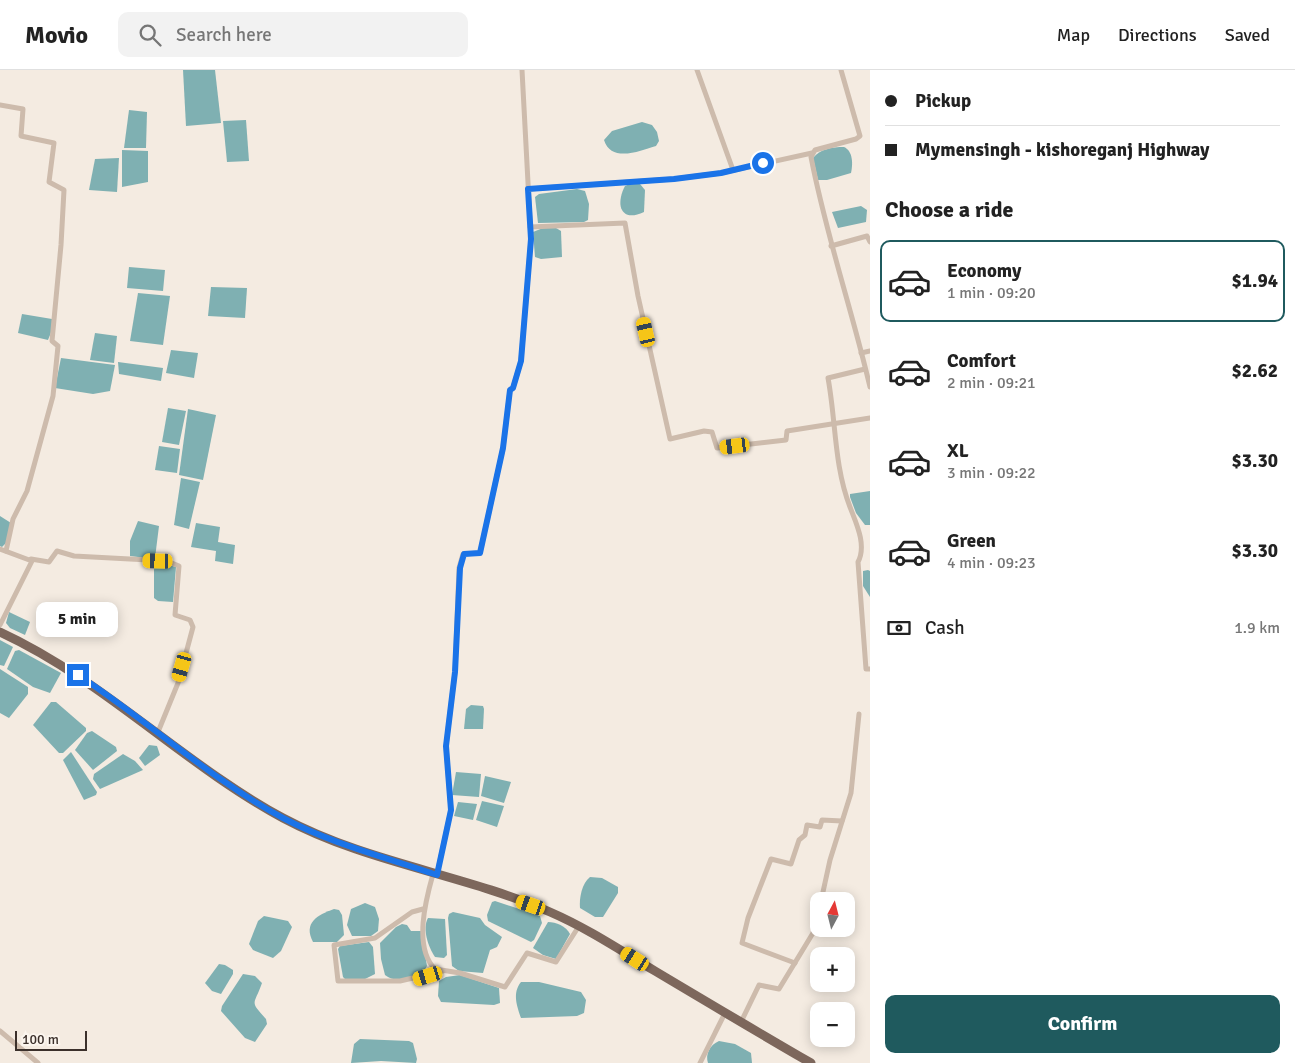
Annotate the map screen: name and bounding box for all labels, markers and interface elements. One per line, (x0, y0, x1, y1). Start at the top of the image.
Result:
search box (118, 12, 468, 57)
text: Movio (25, 20, 88, 50)
icon: search (136, 21, 164, 49)
text: Search here (176, 23, 272, 47)
text: Map (1057, 24, 1090, 46)
text: Directions (1118, 24, 1197, 46)
text: Saved (1225, 24, 1270, 46)
text: Pickup (915, 89, 971, 113)
text: Mymensingh - kishoreganj Highway (915, 138, 1209, 162)
route start (752, 152, 774, 174)
text: Choose a ride (885, 196, 1013, 223)
icon: car (887, 259, 932, 304)
text: Economy (947, 259, 1021, 283)
text: $1.94 (1232, 269, 1278, 293)
text: 1 min · 09:20 (947, 283, 1036, 303)
car (635, 316, 656, 348)
icon: car (887, 349, 932, 394)
text: Comfort (947, 349, 1016, 373)
text: $2.62 (1232, 359, 1278, 383)
text: 2 min · 09:21 (947, 373, 1036, 393)
car (719, 437, 750, 455)
icon: car (887, 439, 932, 484)
text: XL (947, 439, 969, 463)
text: $3.30 (1232, 449, 1278, 473)
text: 3 min · 09:22 (947, 463, 1036, 483)
icon: car (887, 529, 932, 574)
text: Green (947, 529, 996, 553)
text: $3.30 (1232, 539, 1278, 563)
car (142, 553, 173, 569)
text: 4 min · 09:23 (947, 553, 1036, 573)
callout: 5 min (37, 602, 119, 638)
text: 5 min (58, 609, 96, 629)
icon: cash (885, 614, 913, 642)
text: Cash (925, 616, 965, 640)
text: 1.9 km (1234, 618, 1280, 638)
car (170, 651, 193, 683)
route end (67, 664, 89, 686)
north arrow (810, 892, 855, 938)
map controls (810, 892, 855, 1047)
car (514, 893, 547, 917)
car (618, 945, 651, 973)
button: + (810, 947, 855, 992)
car (411, 964, 444, 988)
button: Confirm (885, 995, 1280, 1053)
button: − (810, 1002, 855, 1047)
scale bar (15, 1028, 88, 1051)
text: 100 m (22, 1031, 59, 1048)

